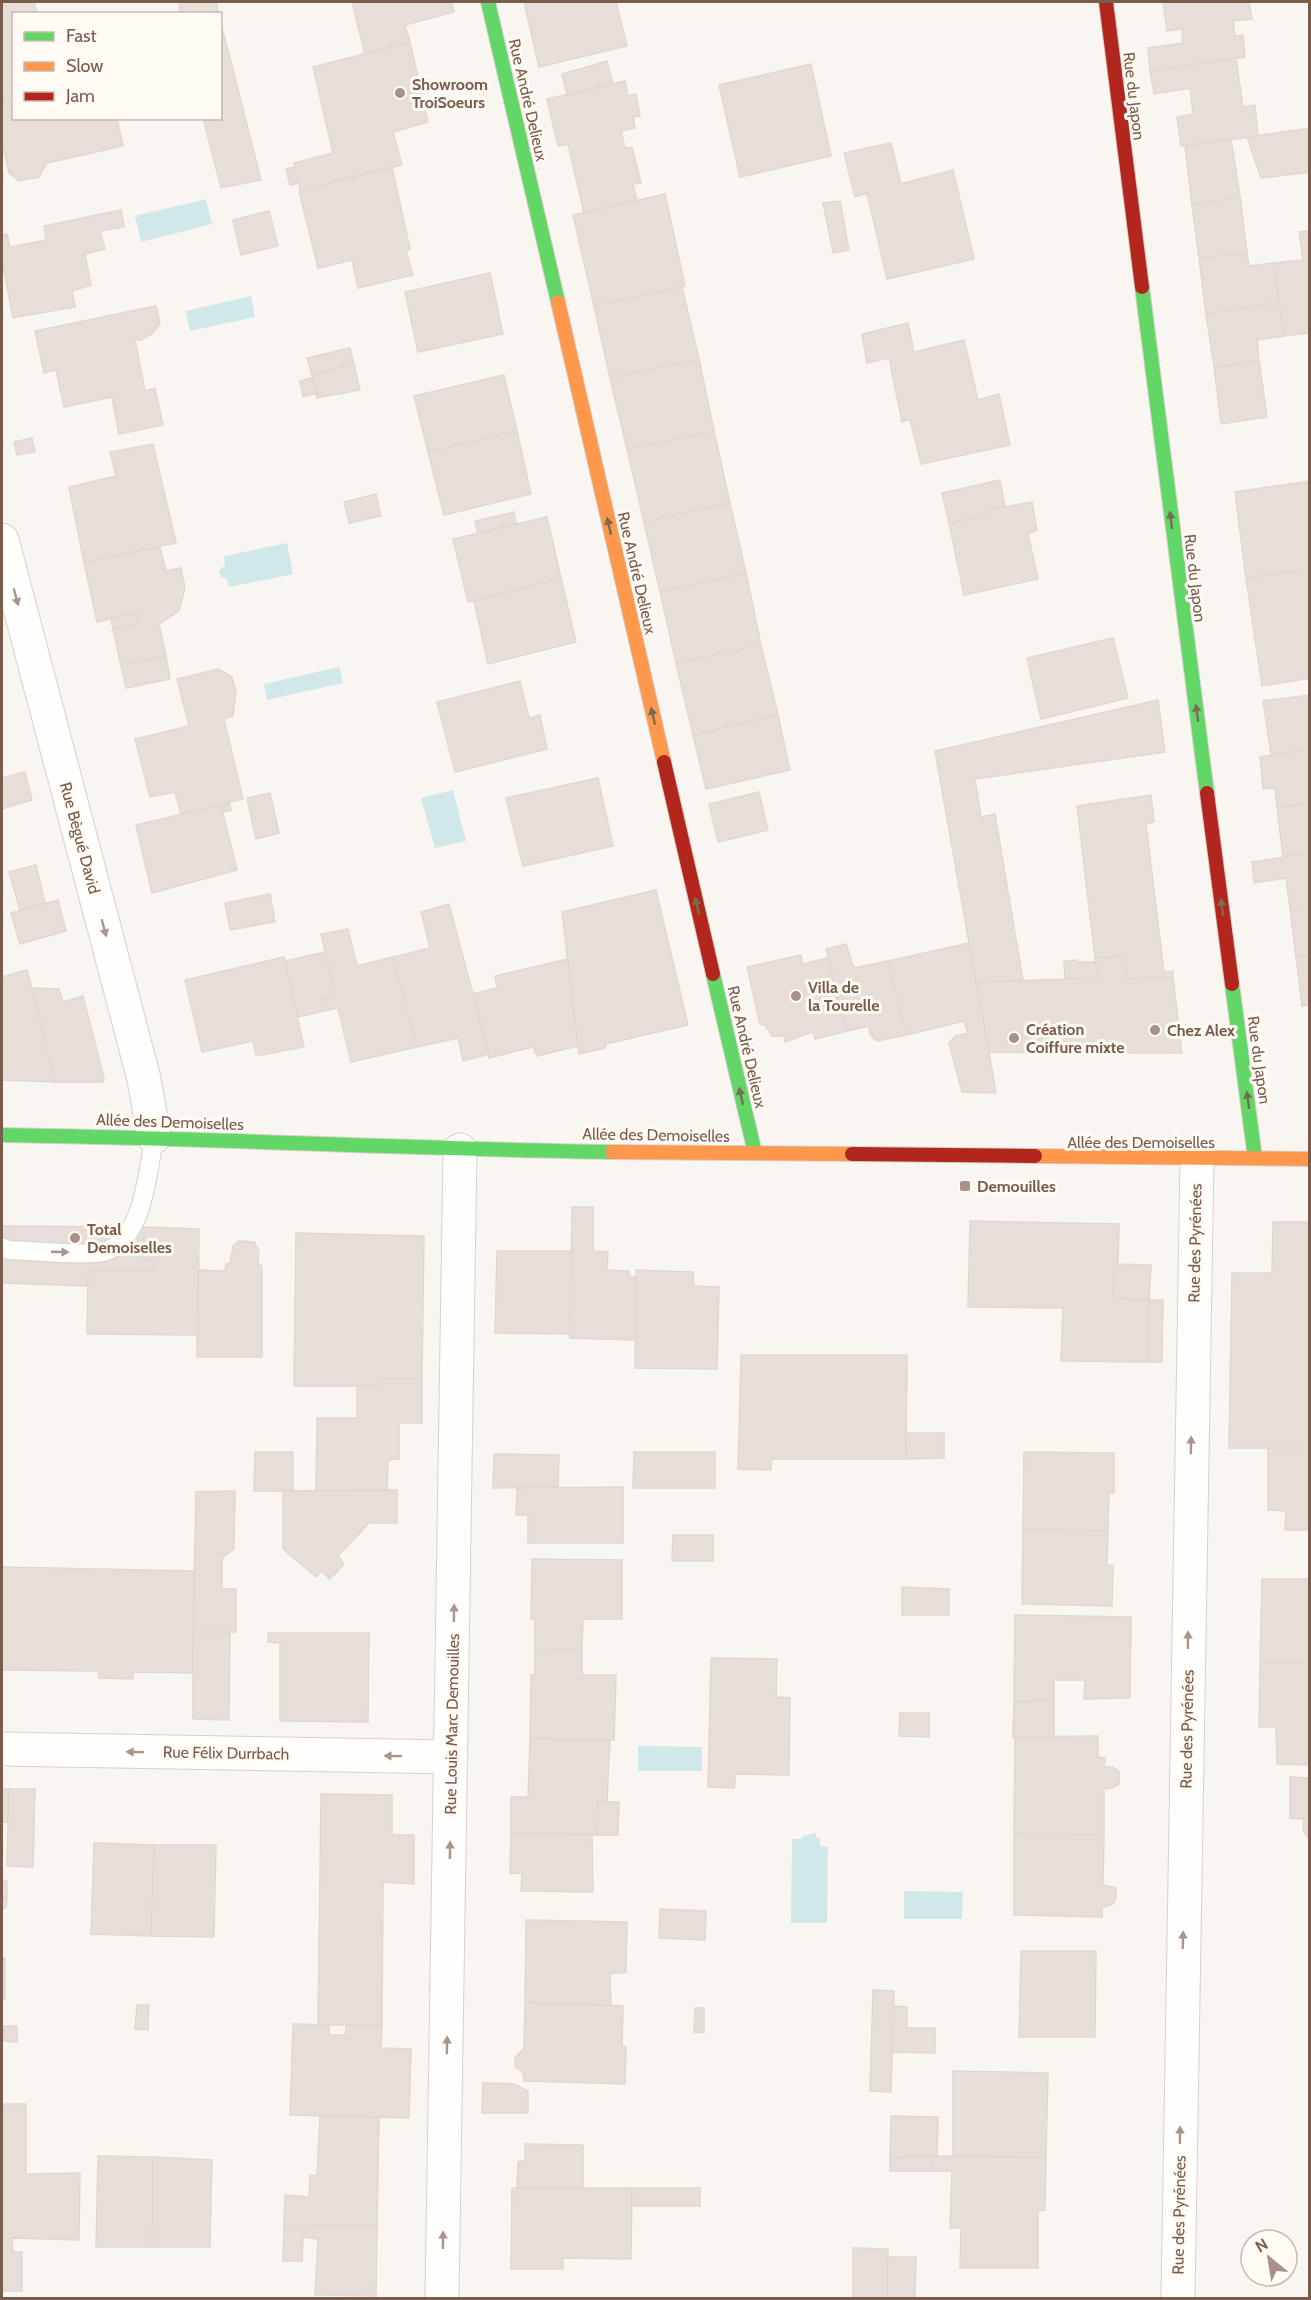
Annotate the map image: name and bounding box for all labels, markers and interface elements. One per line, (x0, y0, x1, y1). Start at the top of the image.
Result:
legend (12, 12, 222, 120)
text: Fast (66, 25, 97, 47)
street label: Rue André Delieux (505, 37, 551, 163)
street label: Rue du Japon (1119, 51, 1149, 141)
text: Slow (66, 55, 103, 77)
place label: Showroom TroiSoeurs (412, 75, 488, 112)
text: Jam (65, 85, 95, 107)
marker: Showroom TroiSoeurs (393, 86, 407, 100)
street label: Rue André Delieux (614, 510, 660, 636)
one-way arrow (1167, 511, 1176, 530)
one-way arrow (604, 517, 614, 535)
street label: Rue du Japon (1180, 533, 1210, 623)
one-way arrow (12, 588, 22, 606)
one-way arrow (1192, 704, 1201, 723)
one-way arrow (648, 707, 658, 725)
street label: Rue Bègué David (56, 780, 104, 896)
one-way arrow (692, 897, 702, 915)
one-way arrow (1218, 897, 1227, 916)
one-way arrow (100, 919, 109, 937)
place label: Villa de la Tourelle (808, 978, 879, 1015)
street label: Rue André Delieux (724, 984, 770, 1110)
marker: Villa de la Tourelle (789, 989, 803, 1003)
street label: Rue du Japon (1243, 1015, 1275, 1105)
place label: Création Coiffure mixte (1026, 1020, 1125, 1057)
place label: Chez Alex (1167, 1021, 1235, 1040)
marker: Chez Alex (1148, 1023, 1162, 1037)
marker: Création Coiffure mixte (1007, 1031, 1021, 1045)
one-way arrow (736, 1087, 746, 1105)
one-way arrow (1243, 1091, 1252, 1110)
street label: Allée des Demoiselles (96, 1110, 244, 1134)
street label: Allée des Demoiselles (582, 1124, 730, 1146)
street label: Allée des Demoiselles (1067, 1133, 1215, 1152)
place label: Demouilles (977, 1177, 1056, 1196)
marker: Demouilles (958, 1179, 972, 1193)
street label: Rue des Pyrénées (1184, 1183, 1206, 1303)
place label: Total Demoiselles (87, 1220, 172, 1257)
marker: Total Demoiselles (68, 1231, 82, 1245)
one-way arrow (50, 1247, 69, 1256)
one-way arrow (1187, 1436, 1196, 1455)
one-way arrow (449, 1604, 458, 1623)
one-way arrow (1183, 1631, 1193, 1650)
street label: Rue Louis Marc Demouilles (441, 1633, 463, 1815)
street label: Rue des Pyrénées (1176, 1669, 1198, 1789)
street label: Rue Félix Durrbach (163, 1742, 289, 1764)
one-way arrow (125, 1747, 144, 1757)
one-way arrow (383, 1752, 402, 1761)
one-way arrow (445, 1841, 455, 1860)
one-way arrow (1179, 1931, 1188, 1950)
one-way arrow (442, 2036, 451, 2055)
one-way arrow (1175, 2126, 1185, 2145)
street label: Rue des Pyrénées (1168, 2155, 1190, 2275)
north arrow (1239, 2228, 1299, 2288)
one-way arrow (439, 2231, 448, 2250)
text: N (1252, 2234, 1271, 2256)

